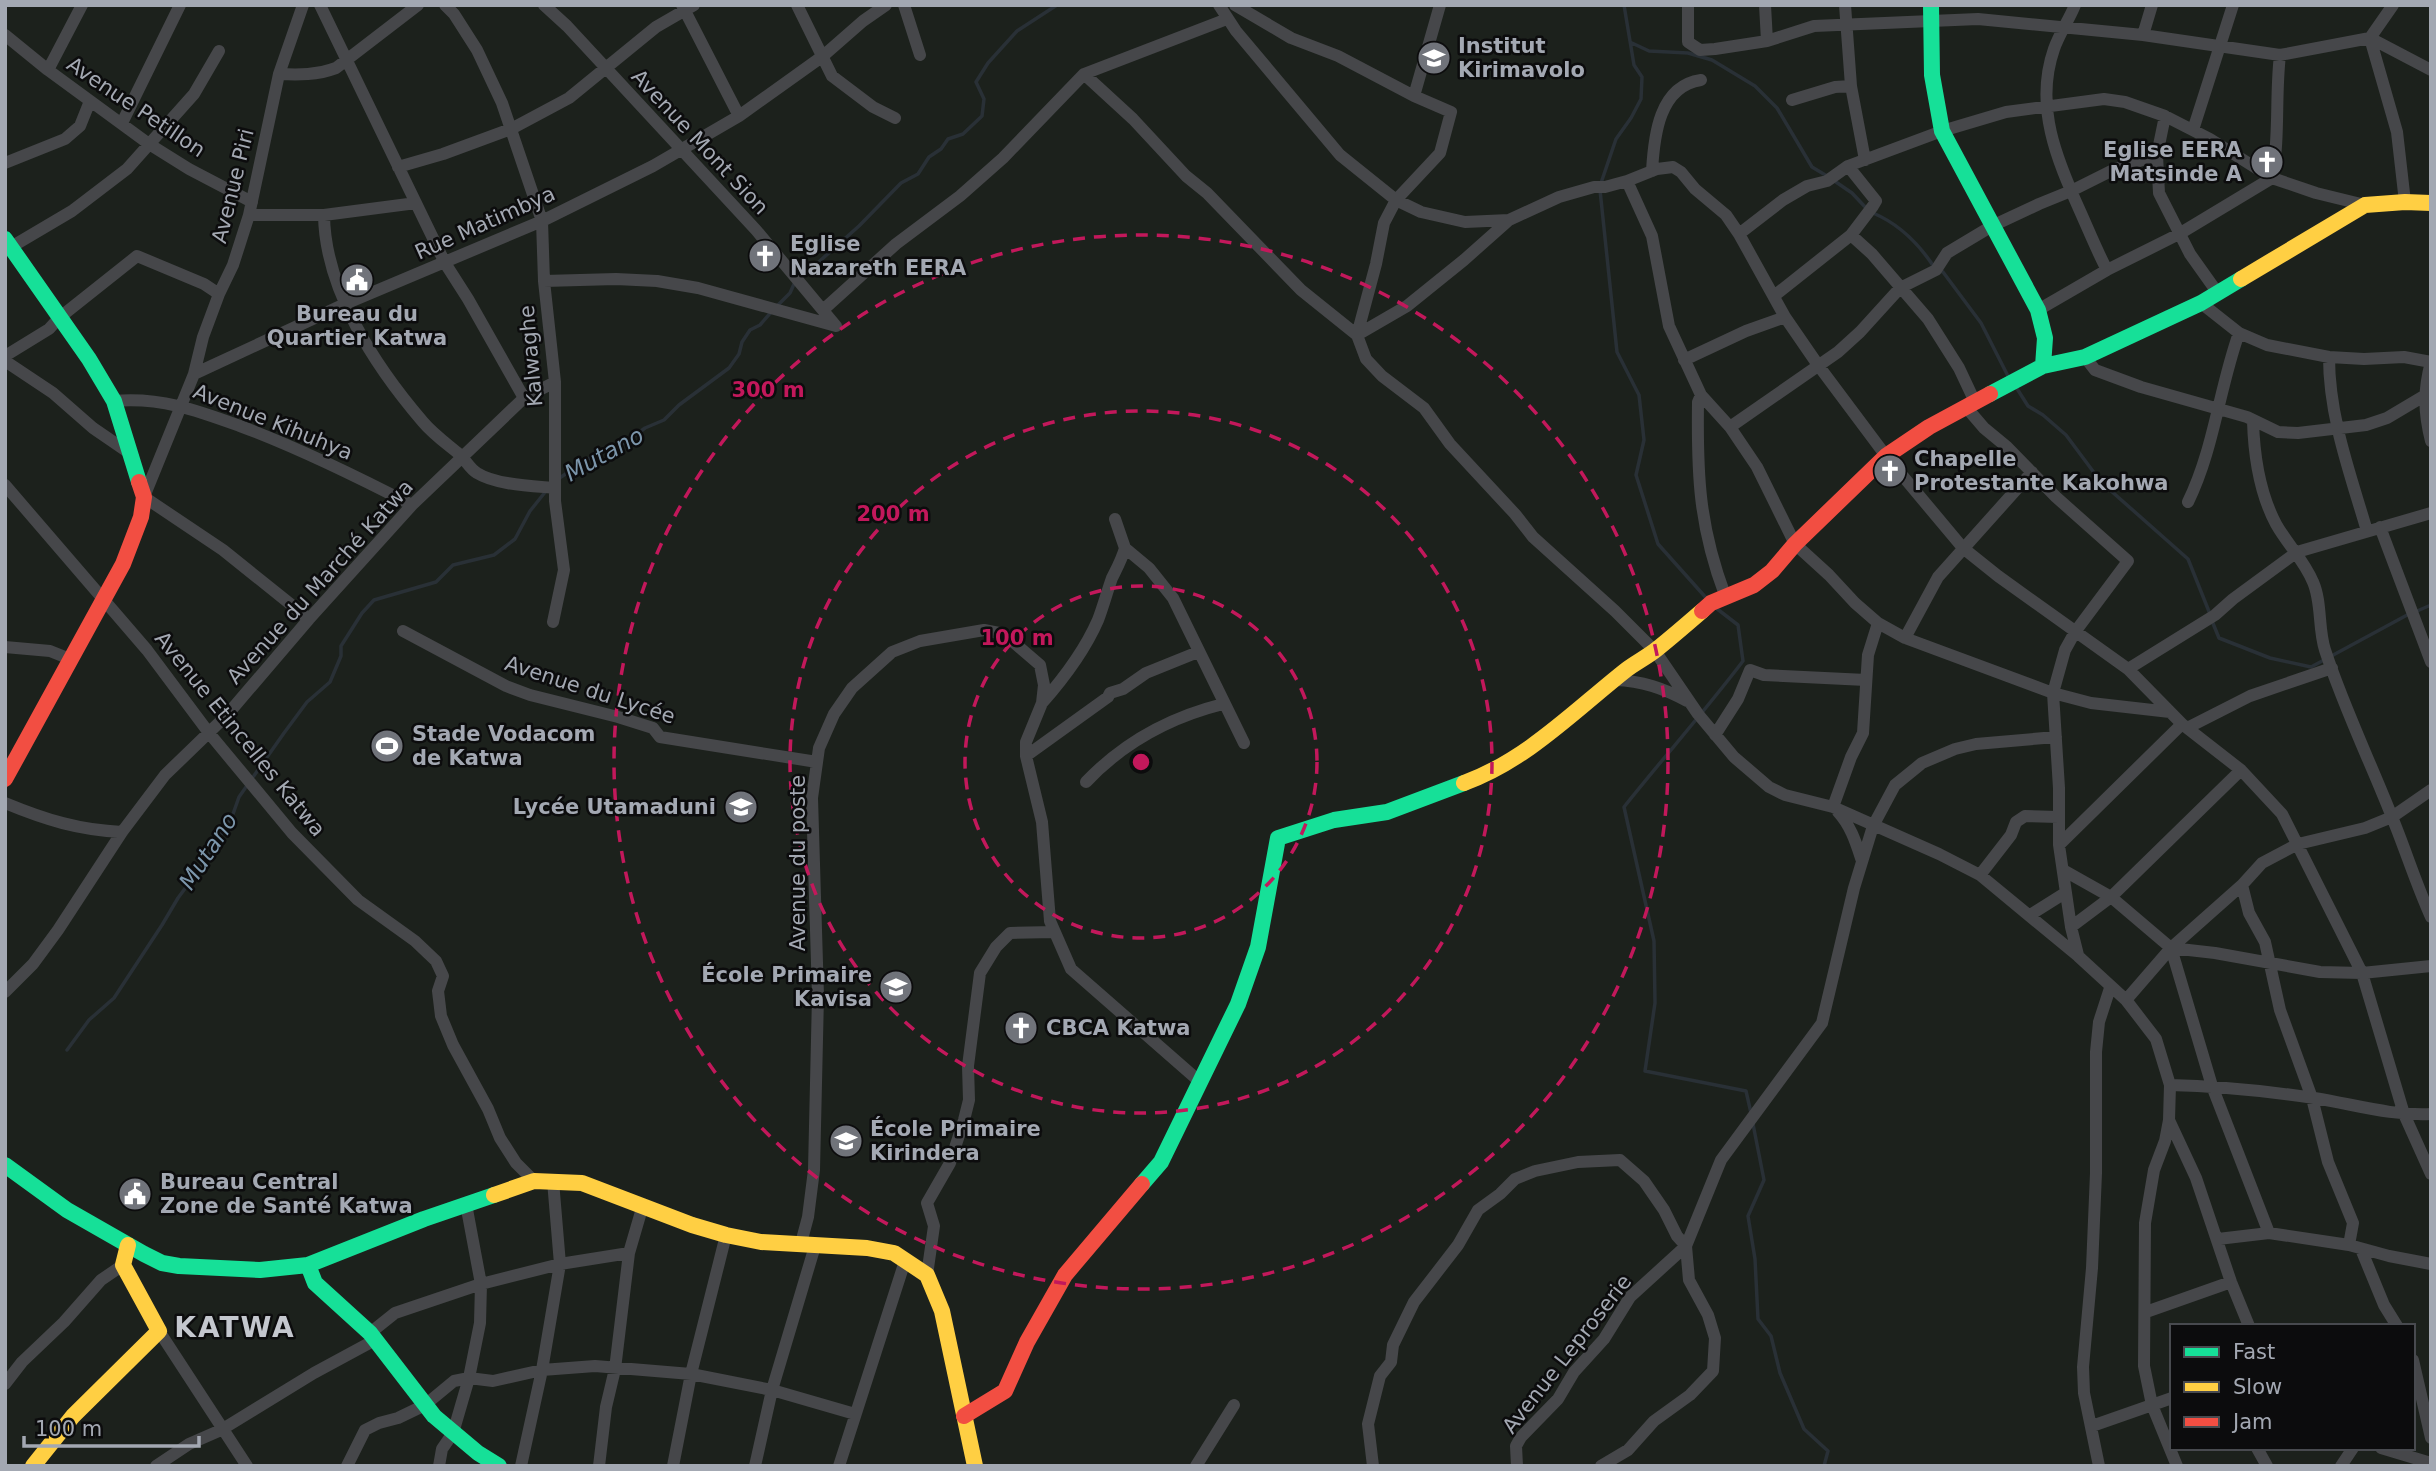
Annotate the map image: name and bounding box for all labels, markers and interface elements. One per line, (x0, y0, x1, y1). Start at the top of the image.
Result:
place label: Institut Kirimavolo (1458, 34, 1585, 82)
school or university icon: Institut Kirimavolo (1415, 39, 1453, 77)
street label: Avenue Petillon (62, 52, 210, 162)
street label: Avenue Mont Sion (627, 65, 773, 219)
street label: Avenue Piri (207, 126, 259, 246)
place label: Eglise EERA Matsinde A (2103, 138, 2243, 186)
church icon: Eglise EERA Matsinde A (2248, 143, 2286, 181)
street label: Rue Matimbya (411, 181, 559, 265)
place label: Eglise Nazareth EERA (790, 232, 967, 280)
church icon: Eglise Nazareth EERA (746, 237, 784, 275)
public building icon: Bureau du Quartier Katwa (338, 261, 376, 299)
place label: Bureau du Quartier Katwa (267, 302, 447, 350)
street label: Kalwaghe (515, 304, 547, 408)
text: 300 m (731, 378, 805, 402)
street label: Avenue Kihuhya (190, 379, 356, 465)
water label: Mutano (560, 422, 648, 486)
place label: Chapelle Protestante Kakohwa (1914, 447, 2169, 495)
church icon: Chapelle Protestante Kakohwa (1871, 452, 1909, 490)
street label: Avenue du Marché Katwa (222, 475, 418, 689)
text: 200 m (856, 502, 930, 526)
text: 100 m (980, 626, 1054, 650)
street label: Avenue Etincelles Katwa (150, 627, 330, 841)
street label: Avenue du Lycée (502, 651, 678, 729)
place label: Stade Vodacom de Katwa (412, 722, 595, 770)
sports icon: Stade Vodacom de Katwa (368, 727, 406, 765)
centre of rings (1129, 750, 1153, 774)
street label: Avenue du poste (786, 775, 810, 951)
school or university icon: Lycée Utamaduni (722, 788, 760, 826)
place label: Lycée Utamaduni (513, 795, 716, 819)
water label: Mutano (174, 808, 242, 894)
place label: École Primaire Kavisa (701, 962, 872, 1011)
school or university icon: École Primaire Kavisa (877, 968, 915, 1006)
church icon: CBCA Katwa (1002, 1009, 1040, 1047)
place label: CBCA Katwa (1046, 1016, 1190, 1040)
place label: École Primaire Kirindera (870, 1116, 1041, 1165)
school or university icon: École Primaire Kirindera (827, 1122, 865, 1160)
place label: Bureau Central Zone de Santé Katwa (160, 1170, 413, 1218)
public building icon: Bureau Central Zone de Santé Katwa (116, 1175, 154, 1213)
street label: Avenue Leproserie (1498, 1270, 1636, 1438)
district label: KATWA (174, 1311, 296, 1344)
legend (2170, 1324, 2415, 1450)
text: Fast (2233, 1340, 2275, 1364)
text: Slow (2233, 1375, 2282, 1399)
scale bar (24, 1404, 200, 1448)
text: Jam (2231, 1410, 2273, 1434)
text: 100 m (35, 1417, 102, 1441)

